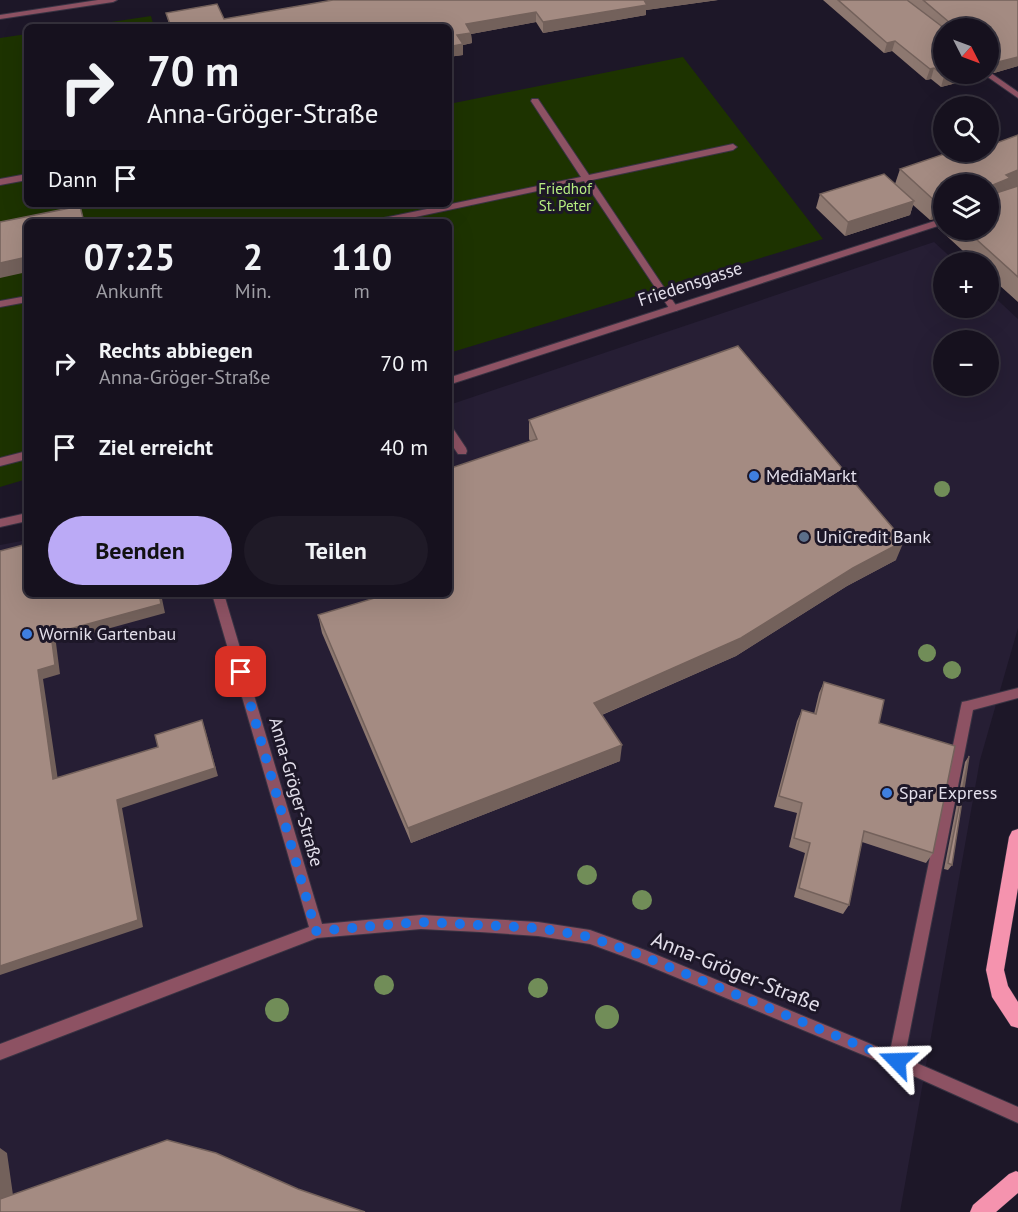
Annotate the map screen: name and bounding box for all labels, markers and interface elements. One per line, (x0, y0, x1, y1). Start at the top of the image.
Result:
north arrow (933, 18, 999, 84)
map controls (933, 18, 999, 396)
text: 70 m (147, 43, 239, 98)
icon: right (48, 48, 126, 126)
text: Anna-Gröger-Straße (147, 96, 379, 130)
button: search (933, 96, 999, 162)
icon: arrive (109, 162, 142, 195)
text: Dann (48, 165, 97, 193)
button: layers (933, 174, 999, 240)
park label: Friedhof St. Peter (538, 179, 593, 215)
text: 07:25 (84, 233, 175, 280)
text: 2 (243, 233, 263, 280)
text: 110 (331, 233, 392, 280)
button: + (933, 252, 999, 318)
street label: Friedensgasse (635, 256, 745, 311)
text: Ankunft (96, 278, 163, 304)
text: Min. (235, 278, 271, 304)
text: m (354, 278, 370, 304)
button: − (933, 330, 999, 396)
text: Rechts abbiegen (99, 336, 253, 364)
icon: right (48, 347, 81, 380)
text: 70 m (380, 349, 428, 377)
text: Anna-Gröger-Straße (99, 364, 270, 390)
icon: arrive (48, 431, 81, 464)
text: Ziel erreicht (99, 433, 213, 461)
text: 40 m (380, 433, 428, 461)
place label: MediaMarkt (766, 464, 857, 487)
marker: MediaMarkt (747, 469, 761, 483)
button: Beenden (48, 516, 232, 585)
button: Teilen (244, 516, 428, 585)
place label: UniCredit Bank (816, 525, 931, 548)
marker: UniCredit Bank (797, 530, 811, 544)
place label: Wornik Gartenbau (39, 622, 176, 645)
marker: Wornik Gartenbau (20, 627, 34, 641)
pin (215, 646, 266, 697)
icon: arrive (224, 655, 257, 688)
street label: Anna-Gröger-Straße (264, 715, 329, 869)
place label: Spar Express (899, 781, 997, 804)
marker: Spar Express (880, 786, 894, 800)
street label: Anna-Gröger-Straße (648, 925, 825, 1018)
position arrow (865, 1029, 929, 1093)

